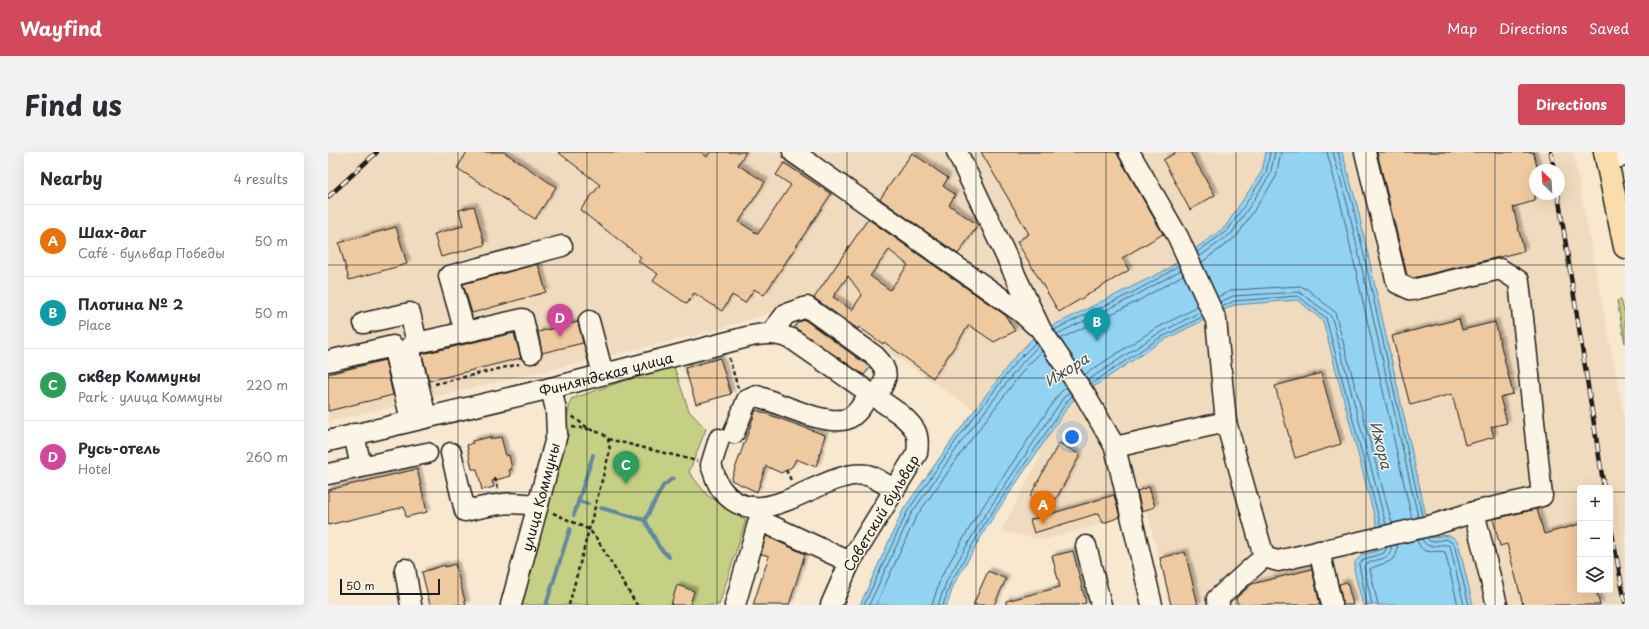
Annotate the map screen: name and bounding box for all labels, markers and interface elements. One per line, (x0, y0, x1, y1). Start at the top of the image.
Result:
text: Wayfind (20, 14, 102, 42)
text: Map (1447, 18, 1477, 39)
text: Directions (1499, 18, 1567, 39)
text: Saved (1589, 18, 1629, 39)
text: Find us (24, 83, 122, 126)
button: Directions (1518, 84, 1625, 125)
north arrow (1529, 164, 1565, 200)
text: Nearby (40, 165, 102, 191)
text: 4 results (234, 169, 288, 188)
text: Шах-даг (78, 220, 146, 243)
text: A (48, 231, 58, 250)
text: 50 m (254, 231, 288, 250)
text: Café · бульвар Победы (78, 243, 225, 262)
text: Плотина № 2 (78, 292, 183, 315)
text: B (49, 303, 57, 322)
text: 50 m (254, 303, 288, 322)
pin: D (547, 304, 573, 337)
pin: B (1084, 308, 1110, 341)
text: Place (78, 315, 111, 334)
street label: Финляндская улица (537, 346, 675, 401)
water label: Ижора (1039, 346, 1093, 392)
text: сквер Коммуны (78, 364, 201, 387)
text: C (48, 375, 58, 394)
text: 220 m (246, 375, 288, 394)
text: Park · улица Коммуны (78, 387, 223, 406)
water label: Ижора (1365, 419, 1399, 472)
your location (1062, 427, 1082, 447)
text: Русь-отель (78, 436, 160, 459)
street label: улица Коммуны (515, 440, 565, 553)
text: D (48, 447, 58, 466)
text: 260 m (246, 447, 288, 466)
pin: C (613, 451, 639, 484)
street label: Советский бульвар (838, 451, 924, 575)
text: Hotel (78, 459, 111, 478)
map controls (1577, 485, 1613, 593)
button: + (1577, 485, 1613, 521)
pin: A (1030, 491, 1056, 524)
button: − (1577, 521, 1613, 557)
button: layers (1577, 557, 1613, 593)
scale bar (340, 577, 440, 596)
text: 50 m (346, 577, 375, 594)

